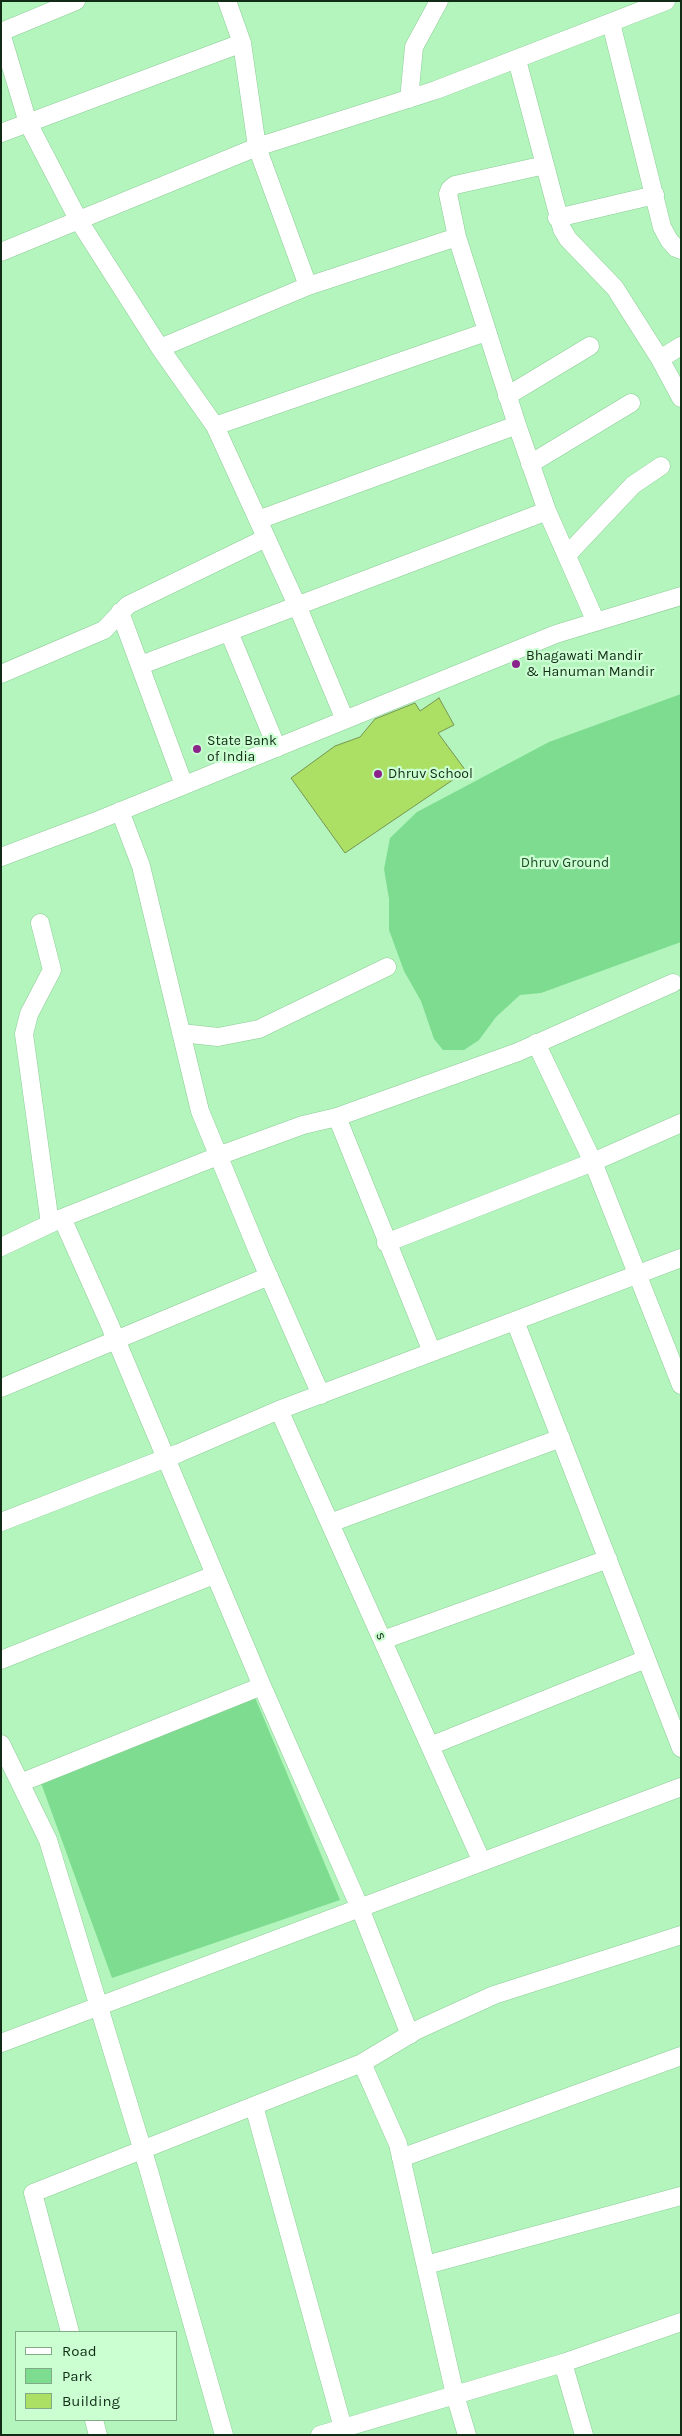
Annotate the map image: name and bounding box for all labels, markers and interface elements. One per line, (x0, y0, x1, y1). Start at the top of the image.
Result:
place label: Bhagawati Mandir & Hanuman Mandir (526, 648, 654, 680)
marker: Bhagawati Mandir & Hanuman Mandir (510, 658, 522, 670)
place label: State Bank of India (207, 733, 277, 766)
marker: State Bank of India (191, 743, 203, 755)
place label: Dhruv School (388, 766, 473, 782)
marker: Dhruv School (372, 768, 384, 780)
park label: Dhruv Ground (521, 855, 609, 871)
street label: s (372, 1629, 390, 1643)
legend (15, 2331, 178, 2421)
text: Road (62, 2342, 97, 2360)
text: Park (62, 2367, 92, 2385)
text: Building (62, 2392, 120, 2410)

